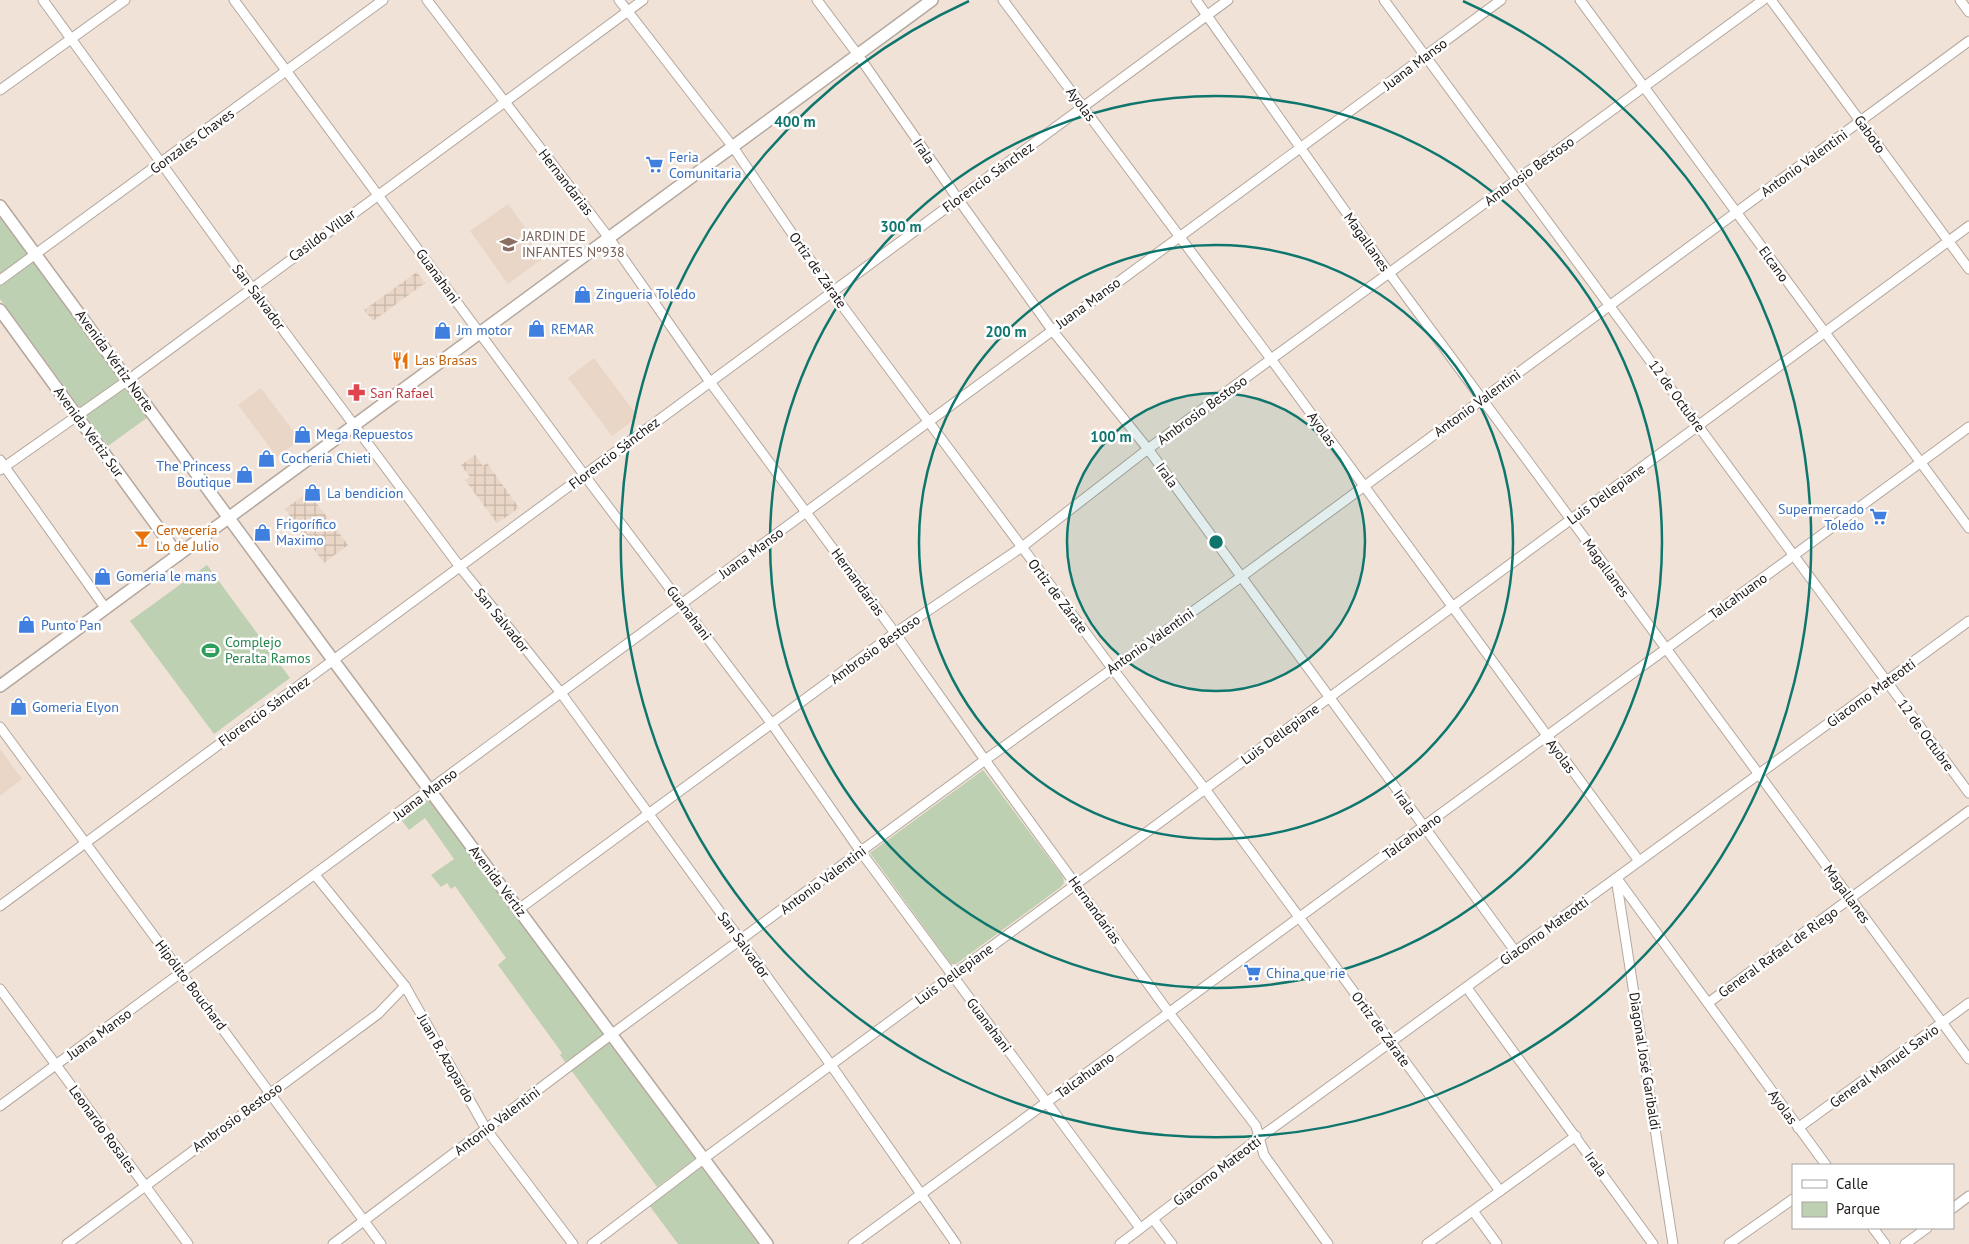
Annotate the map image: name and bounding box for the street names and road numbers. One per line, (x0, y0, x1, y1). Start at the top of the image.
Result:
street label: Juana Manso (1378, 34, 1451, 95)
street label: Ayolas (1062, 83, 1100, 125)
street label: Gonzales Chaves (146, 104, 238, 178)
street label: Gaboto (1850, 111, 1890, 157)
street label: Antonio Valentini (1757, 125, 1851, 201)
street label: Ambrosio Bestoso (1480, 132, 1578, 210)
street label: Irala (909, 135, 939, 167)
street label: Florencio Sánchez (939, 138, 1037, 216)
street label: Hernandarias (534, 145, 598, 219)
street label: Casildo Villar (285, 205, 359, 265)
street label: Magallanes (1340, 209, 1394, 275)
street label: Ortiz de Zárate (785, 228, 851, 312)
street label: Elcano (1755, 243, 1793, 285)
street label: Guanahani (412, 245, 464, 307)
street label: San Salvador (228, 261, 290, 334)
street label: Juana Manso (1051, 273, 1124, 333)
street label: Avenida Vértiz Norte (72, 306, 158, 416)
street label: 12 de Octubre (1645, 356, 1709, 436)
street label: Antonio Valentini (1430, 365, 1524, 441)
street label: Ambrosio Bestoso (1153, 371, 1251, 449)
street label: Avenida Vértiz Sur (50, 383, 128, 481)
street label: Ayolas (1303, 408, 1341, 450)
street label: Florencio Sánchez (565, 413, 663, 493)
street label: Irala (1152, 459, 1182, 491)
street label: Luis Dellepiane (1563, 460, 1649, 528)
street label: Juana Manso (714, 523, 787, 583)
street label: Magallanes (1579, 535, 1633, 601)
street label: Hernandarias (827, 545, 889, 619)
street label: Ortiz de Zárate (1024, 555, 1092, 637)
street label: Talcahuano (1705, 569, 1771, 623)
street label: Guanahani (663, 582, 715, 644)
street label: San Salvador (471, 584, 534, 656)
street label: Antonio Valentini (1103, 604, 1197, 678)
street label: Ambrosio Bestoso (826, 610, 924, 688)
street label: Giacomo Mateotti (1823, 655, 1919, 731)
street label: Florencio Sánchez (215, 672, 313, 750)
street label: 12 de Octubre (1894, 695, 1958, 775)
street label: Luis Dellepiane (1237, 700, 1323, 768)
street label: Ayolas (1542, 735, 1580, 777)
street label: Juana Manso (388, 764, 461, 825)
street label: Irala (1390, 786, 1420, 818)
street label: Talcahuano (1379, 809, 1445, 863)
street label: Avenida Vértiz (465, 842, 531, 920)
street label: Antonio Valentini (776, 842, 870, 918)
street label: Magallanes (1820, 861, 1874, 927)
street label: Hernandarias (1064, 873, 1126, 947)
street label: Giacomo Mateotti (1496, 893, 1592, 969)
street label: General Rafael de Riego (1714, 902, 1842, 1002)
street label: San Salvador (714, 908, 774, 982)
street label: Hipólito Bouchard (151, 936, 231, 1034)
street label: Luis Dellepiane (911, 940, 997, 1008)
street label: Ortiz de Zárate (1348, 988, 1414, 1070)
street label: Diagonal José Garibaldi (1625, 991, 1665, 1131)
street label: Guanahani (963, 994, 1015, 1056)
street label: Juana Manso (62, 1004, 135, 1064)
street label: Juan B. Azopardo (413, 1010, 479, 1105)
street label: General Manuel Savio (1826, 1020, 1942, 1112)
street label: Talcahuano (1052, 1048, 1118, 1102)
street label: Ambrosio Bestoso (188, 1078, 286, 1156)
street label: Leonardo Rosales (65, 1082, 141, 1176)
street label: Antonio Valentini (450, 1083, 544, 1159)
street label: Ayolas (1764, 1086, 1802, 1128)
street label: Giacomo Mateotti (1169, 1132, 1265, 1210)
street label: Irala (1581, 1148, 1611, 1180)

